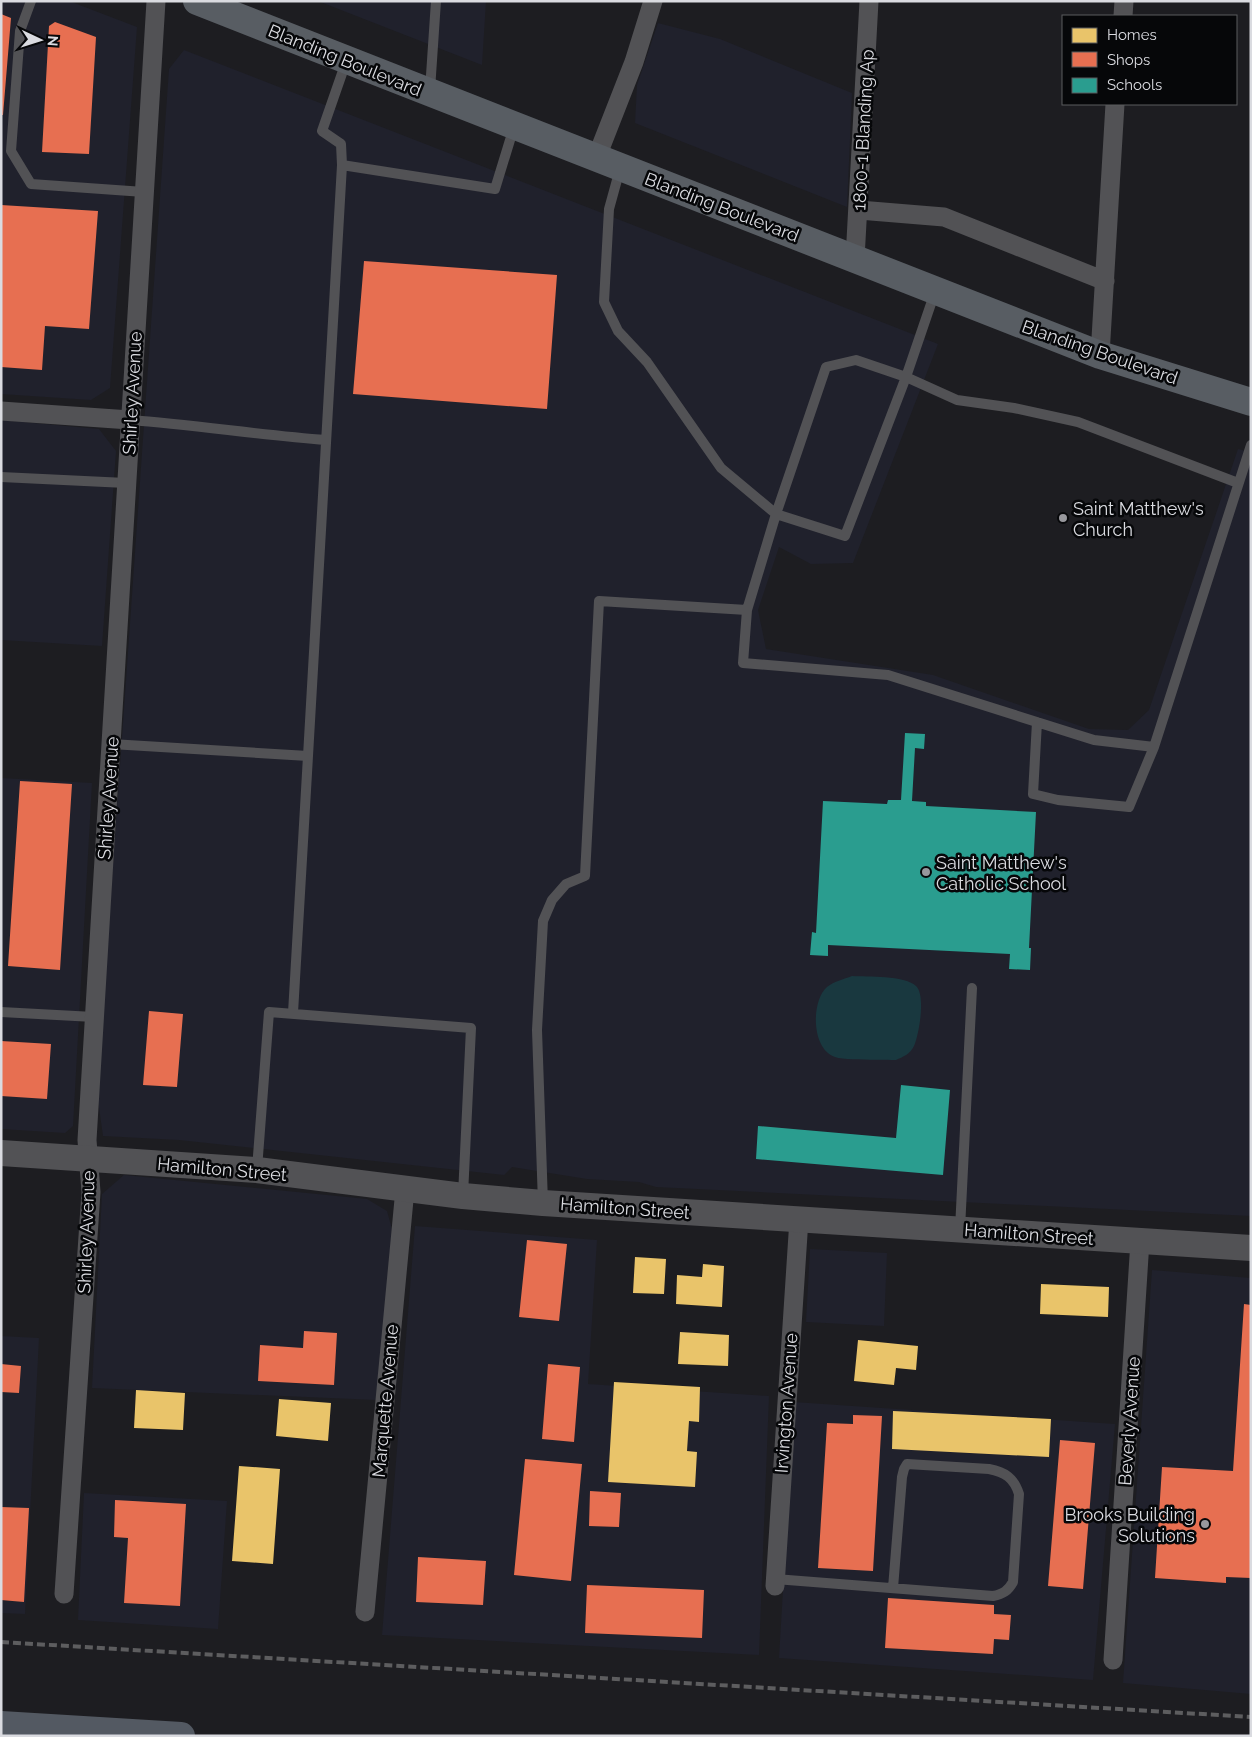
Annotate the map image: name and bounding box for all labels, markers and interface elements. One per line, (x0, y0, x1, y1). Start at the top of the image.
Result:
north arrow (15, 15, 65, 65)
legend (1062, 15, 1237, 105)
street label: Blanding Boulevard (265, 20, 425, 100)
text: Homes (1107, 26, 1157, 44)
text: N (45, 35, 61, 47)
street label: 1800-1 Blanding Ap (848, 49, 878, 211)
text: Shops (1107, 51, 1150, 69)
text: Schools (1107, 76, 1162, 94)
street label: Blanding Boulevard (642, 168, 802, 246)
street label: Blanding Boulevard (1019, 315, 1181, 389)
street label: Shirley Avenue (118, 330, 146, 455)
place label: Saint Matthew's Church (1073, 498, 1204, 540)
marker: Saint Matthew's Church (1057, 512, 1069, 524)
street label: Shirley Avenue (93, 735, 123, 860)
place label: Saint Matthew's Catholic School (936, 852, 1067, 894)
marker: Saint Matthew's Catholic School (920, 866, 932, 878)
street label: Hamilton Street (156, 1153, 288, 1185)
street label: Shirley Avenue (73, 1170, 99, 1294)
street label: Hamilton Street (559, 1193, 691, 1223)
street label: Hamilton Street (963, 1219, 1095, 1249)
street label: Marquette Avenue (368, 1323, 402, 1478)
street label: Irvington Avenue (771, 1332, 801, 1474)
street label: Beverly Avenue (1114, 1355, 1144, 1486)
place label: Brooks Building Solutions (1065, 1504, 1195, 1546)
marker: Brooks Building Solutions (1199, 1518, 1211, 1530)

